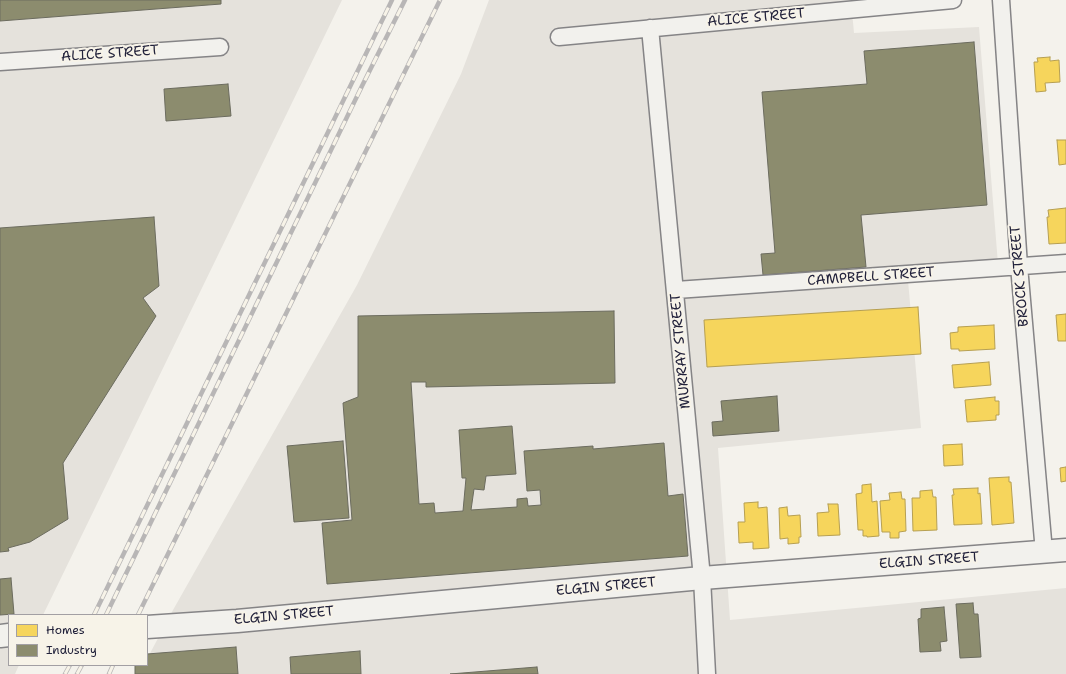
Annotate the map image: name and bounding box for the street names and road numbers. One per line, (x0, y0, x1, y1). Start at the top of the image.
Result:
street label: ALICE STREET (706, 5, 806, 31)
street label: ALICE STREET (60, 42, 160, 66)
street label: BROCK STREET (1007, 225, 1033, 327)
street label: CAMPBELL STREET (807, 264, 935, 290)
street label: MURRAY STREET (668, 292, 694, 410)
street label: ELGIN STREET (878, 549, 980, 573)
street label: ELGIN STREET (555, 574, 657, 600)
street label: ELGIN STREET (233, 603, 335, 629)

